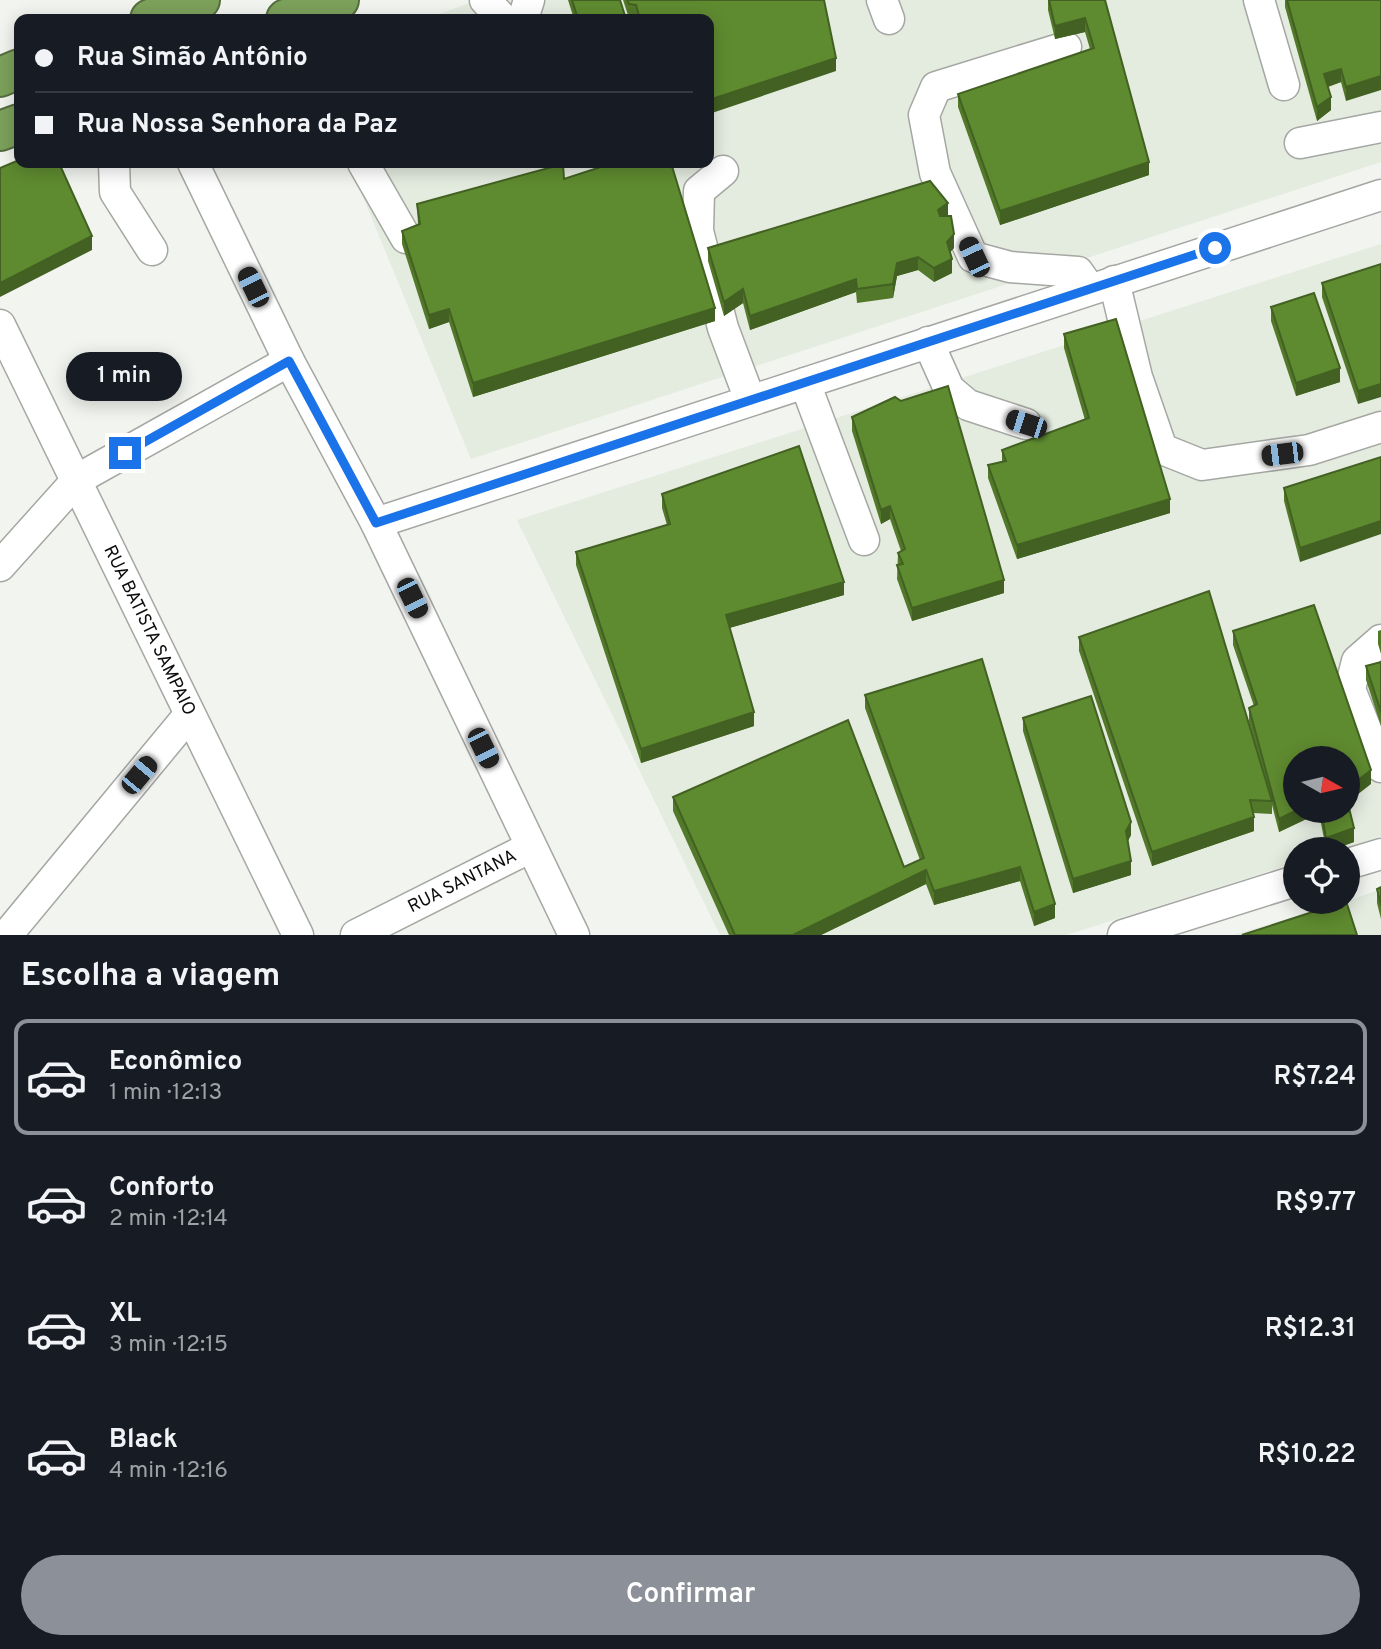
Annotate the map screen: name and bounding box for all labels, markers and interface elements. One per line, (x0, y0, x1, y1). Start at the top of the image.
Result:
text: Rua Simão Antônio (77, 42, 308, 75)
text: Rua Nossa Senhora da Paz (77, 109, 398, 142)
route start (1199, 232, 1231, 264)
car (956, 234, 993, 280)
car (235, 264, 272, 310)
callout: 1 min (67, 351, 183, 400)
text: 1 min (97, 362, 151, 391)
car (1003, 408, 1050, 440)
route end (109, 437, 141, 469)
car (1260, 441, 1305, 467)
street label: RUA BATISTA SAMPAIO (98, 541, 201, 720)
car (394, 575, 431, 621)
car (465, 725, 502, 771)
north arrow (1283, 746, 1360, 822)
map controls (1283, 746, 1360, 914)
car (118, 752, 161, 798)
button: locate (1283, 837, 1360, 914)
street label: RUA SANTANA (404, 845, 521, 919)
text: Escolha a viagem (21, 957, 280, 997)
icon: car (25, 1046, 88, 1109)
text: Econômico (109, 1046, 242, 1079)
text: R$7.24 (1273, 1061, 1356, 1094)
text: 1 min · 12:13 (109, 1079, 222, 1108)
icon: car (25, 1172, 88, 1235)
text: Conforto (109, 1172, 215, 1205)
text: R$9.77 (1275, 1187, 1356, 1220)
text: 2 min · 12:14 (109, 1205, 228, 1234)
icon: car (25, 1298, 88, 1361)
text: XL (109, 1298, 141, 1331)
text: R$12.31 (1265, 1313, 1356, 1346)
text: 3 min · 12:15 (109, 1331, 228, 1360)
icon: car (25, 1424, 88, 1487)
text: Black (109, 1424, 178, 1457)
text: R$10.22 (1258, 1439, 1356, 1472)
text: 4 min · 12:16 (109, 1457, 228, 1486)
button: Confirmar (21, 1555, 1360, 1635)

